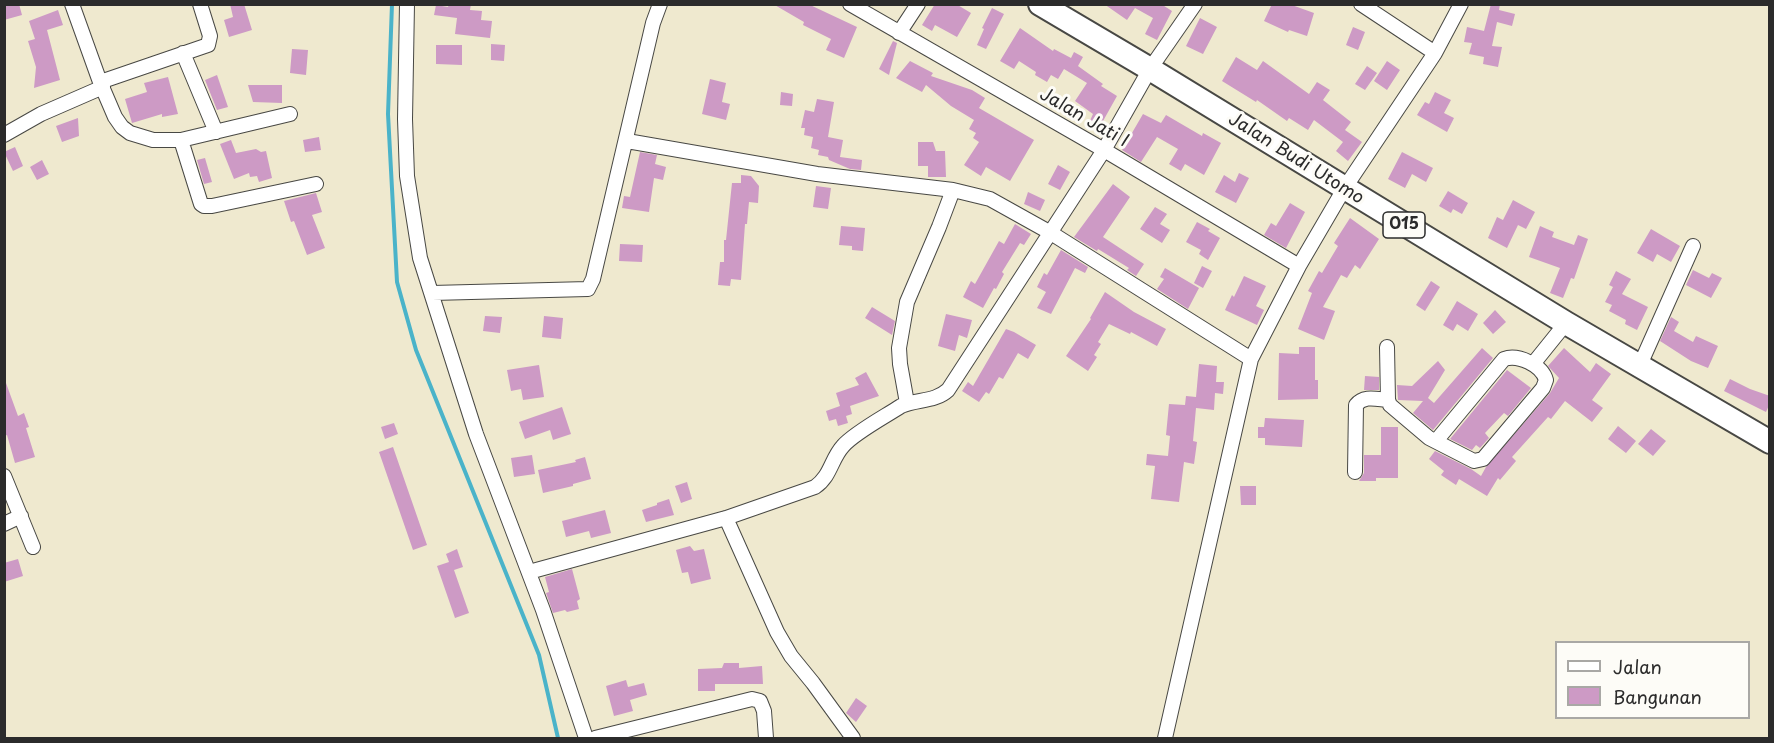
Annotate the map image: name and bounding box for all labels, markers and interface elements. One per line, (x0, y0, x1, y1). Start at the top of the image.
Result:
street label: Jalan Jati I (1036, 84, 1132, 152)
street label: Jalan Budi Utomo (1224, 109, 1368, 209)
road number: 015 (1383, 212, 1425, 238)
legend (1555, 641, 1750, 719)
text: Jalan (1613, 653, 1662, 680)
text: Bangunan (1613, 683, 1702, 710)

